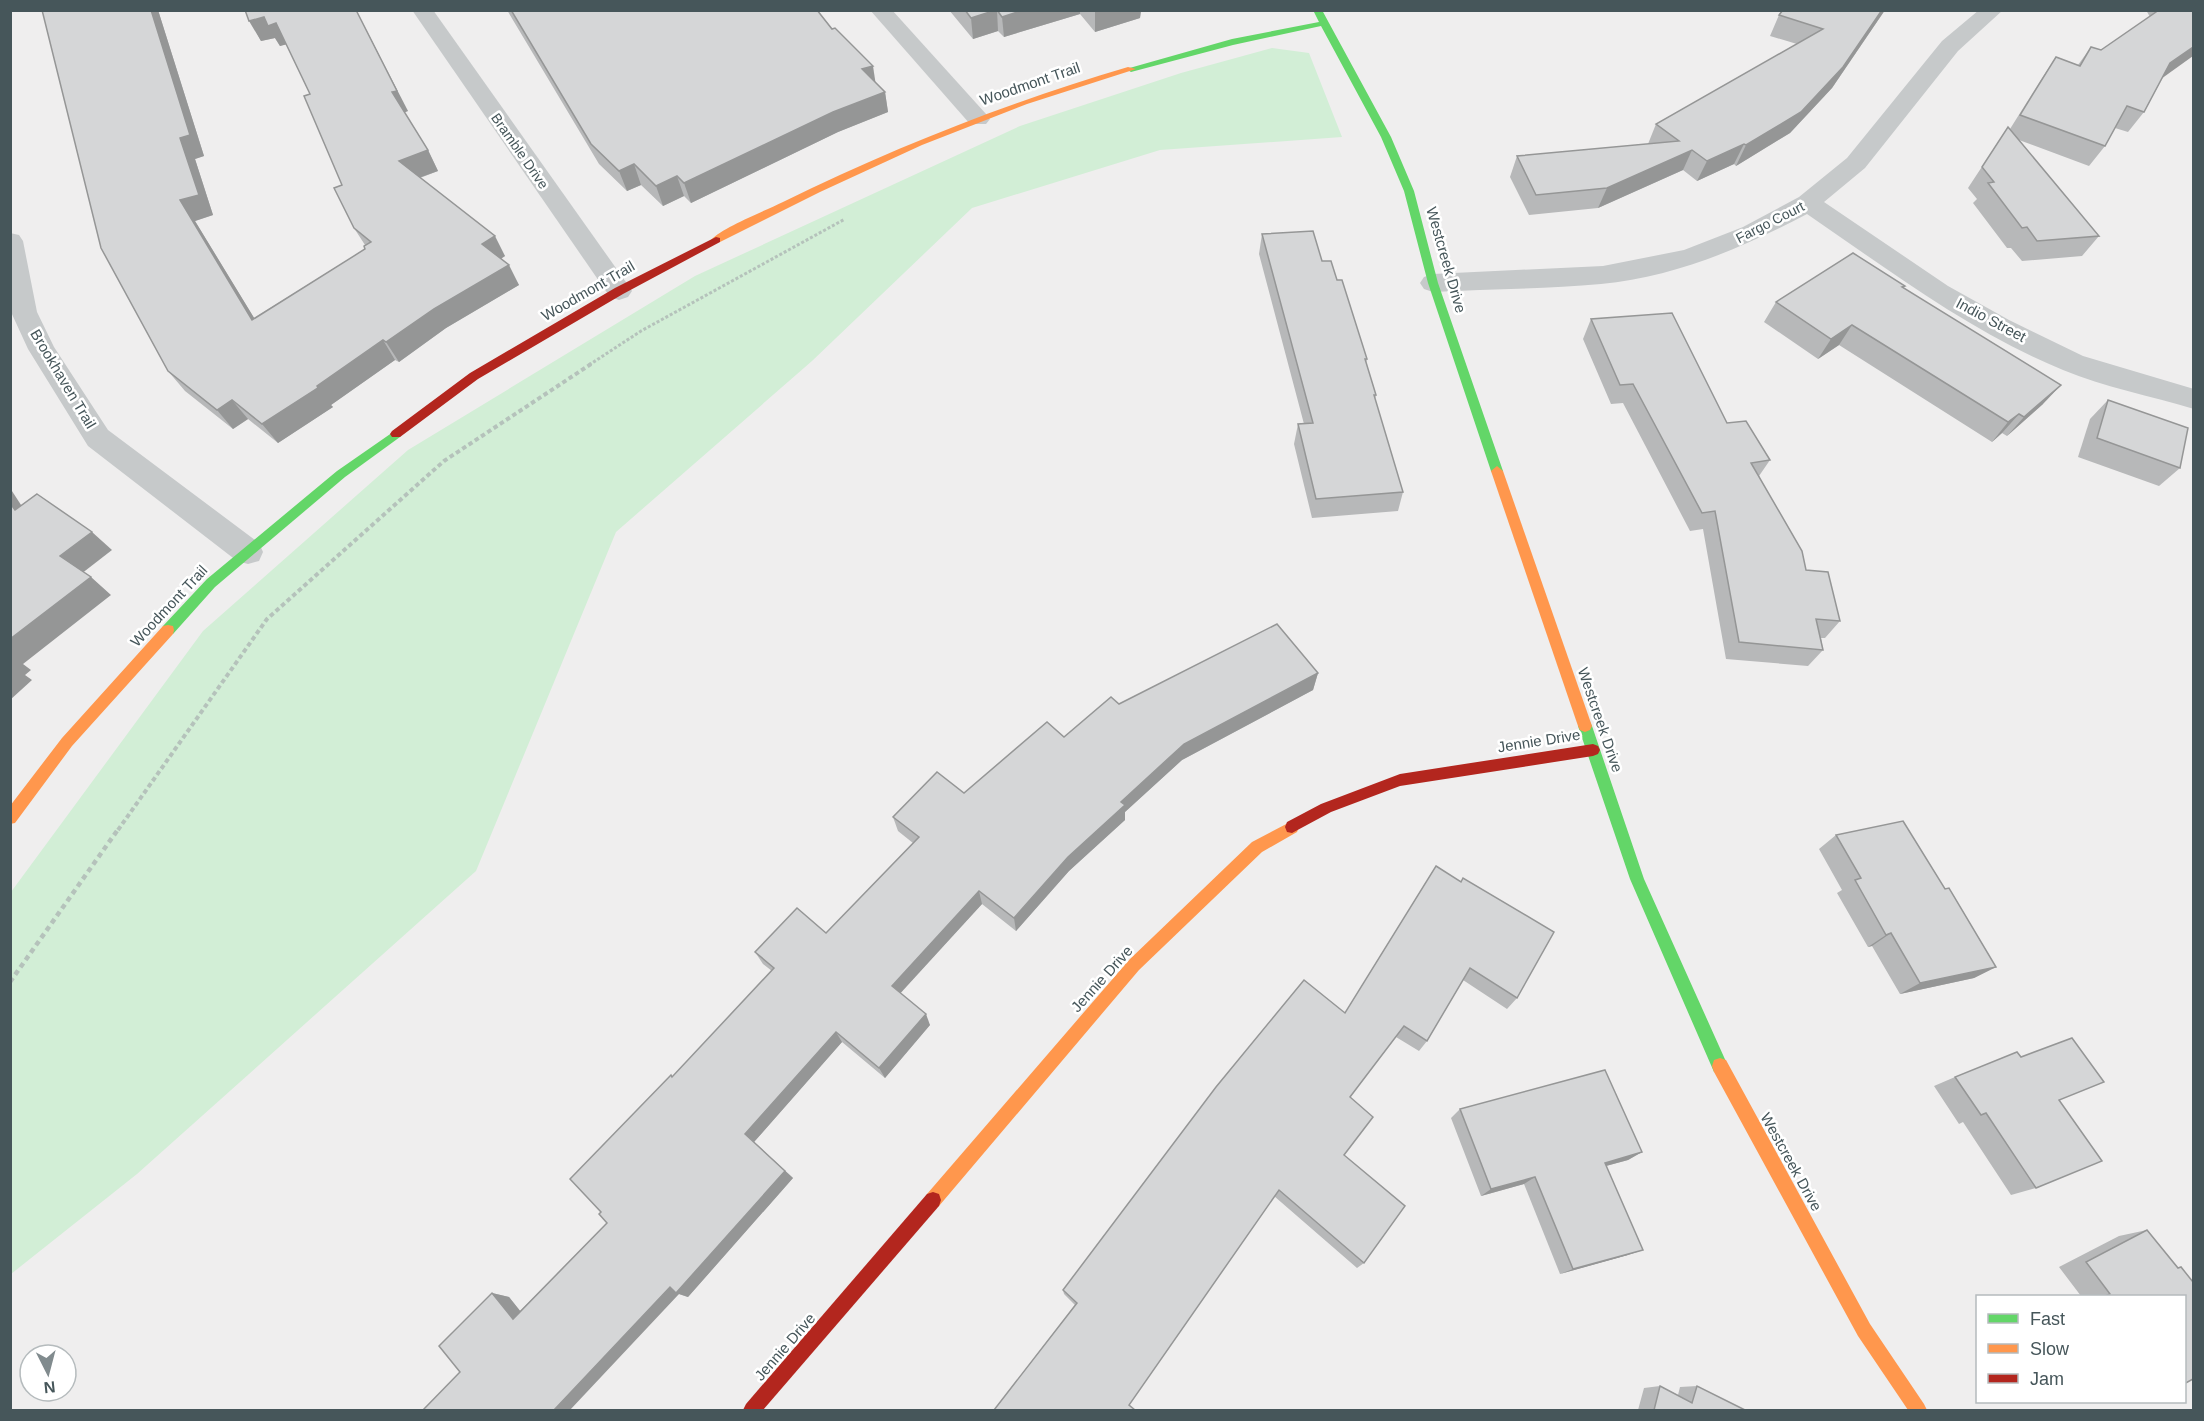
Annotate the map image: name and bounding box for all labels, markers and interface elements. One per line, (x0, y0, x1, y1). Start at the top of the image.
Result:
street label: Woodmont Trail (978, 58, 1082, 109)
street label: Bramble Drive (488, 110, 552, 192)
street label: Fargo Court (1733, 198, 1807, 246)
street label: Westcreek Drive (1423, 205, 1470, 315)
street label: Woodmont Trail (538, 257, 637, 324)
street label: Indio Street (1953, 294, 2030, 345)
street label: Brookhaven Trail (27, 326, 100, 431)
street label: Woodmont Trail (127, 562, 211, 650)
street label: Westcreek Drive (1575, 665, 1626, 774)
street label: Jennie Drive (1496, 726, 1581, 755)
street label: Jennie Drive (1067, 942, 1136, 1015)
street label: Westcreek Drive (1757, 1110, 1825, 1214)
legend (1976, 1295, 2186, 1403)
text: Fast (2030, 1309, 2065, 1329)
street label: Jennie Drive (751, 1310, 818, 1384)
text: Slow (2030, 1339, 2070, 1359)
north arrow (18, 1343, 78, 1403)
text: Jam (2030, 1369, 2064, 1389)
text: N (43, 1378, 56, 1396)

